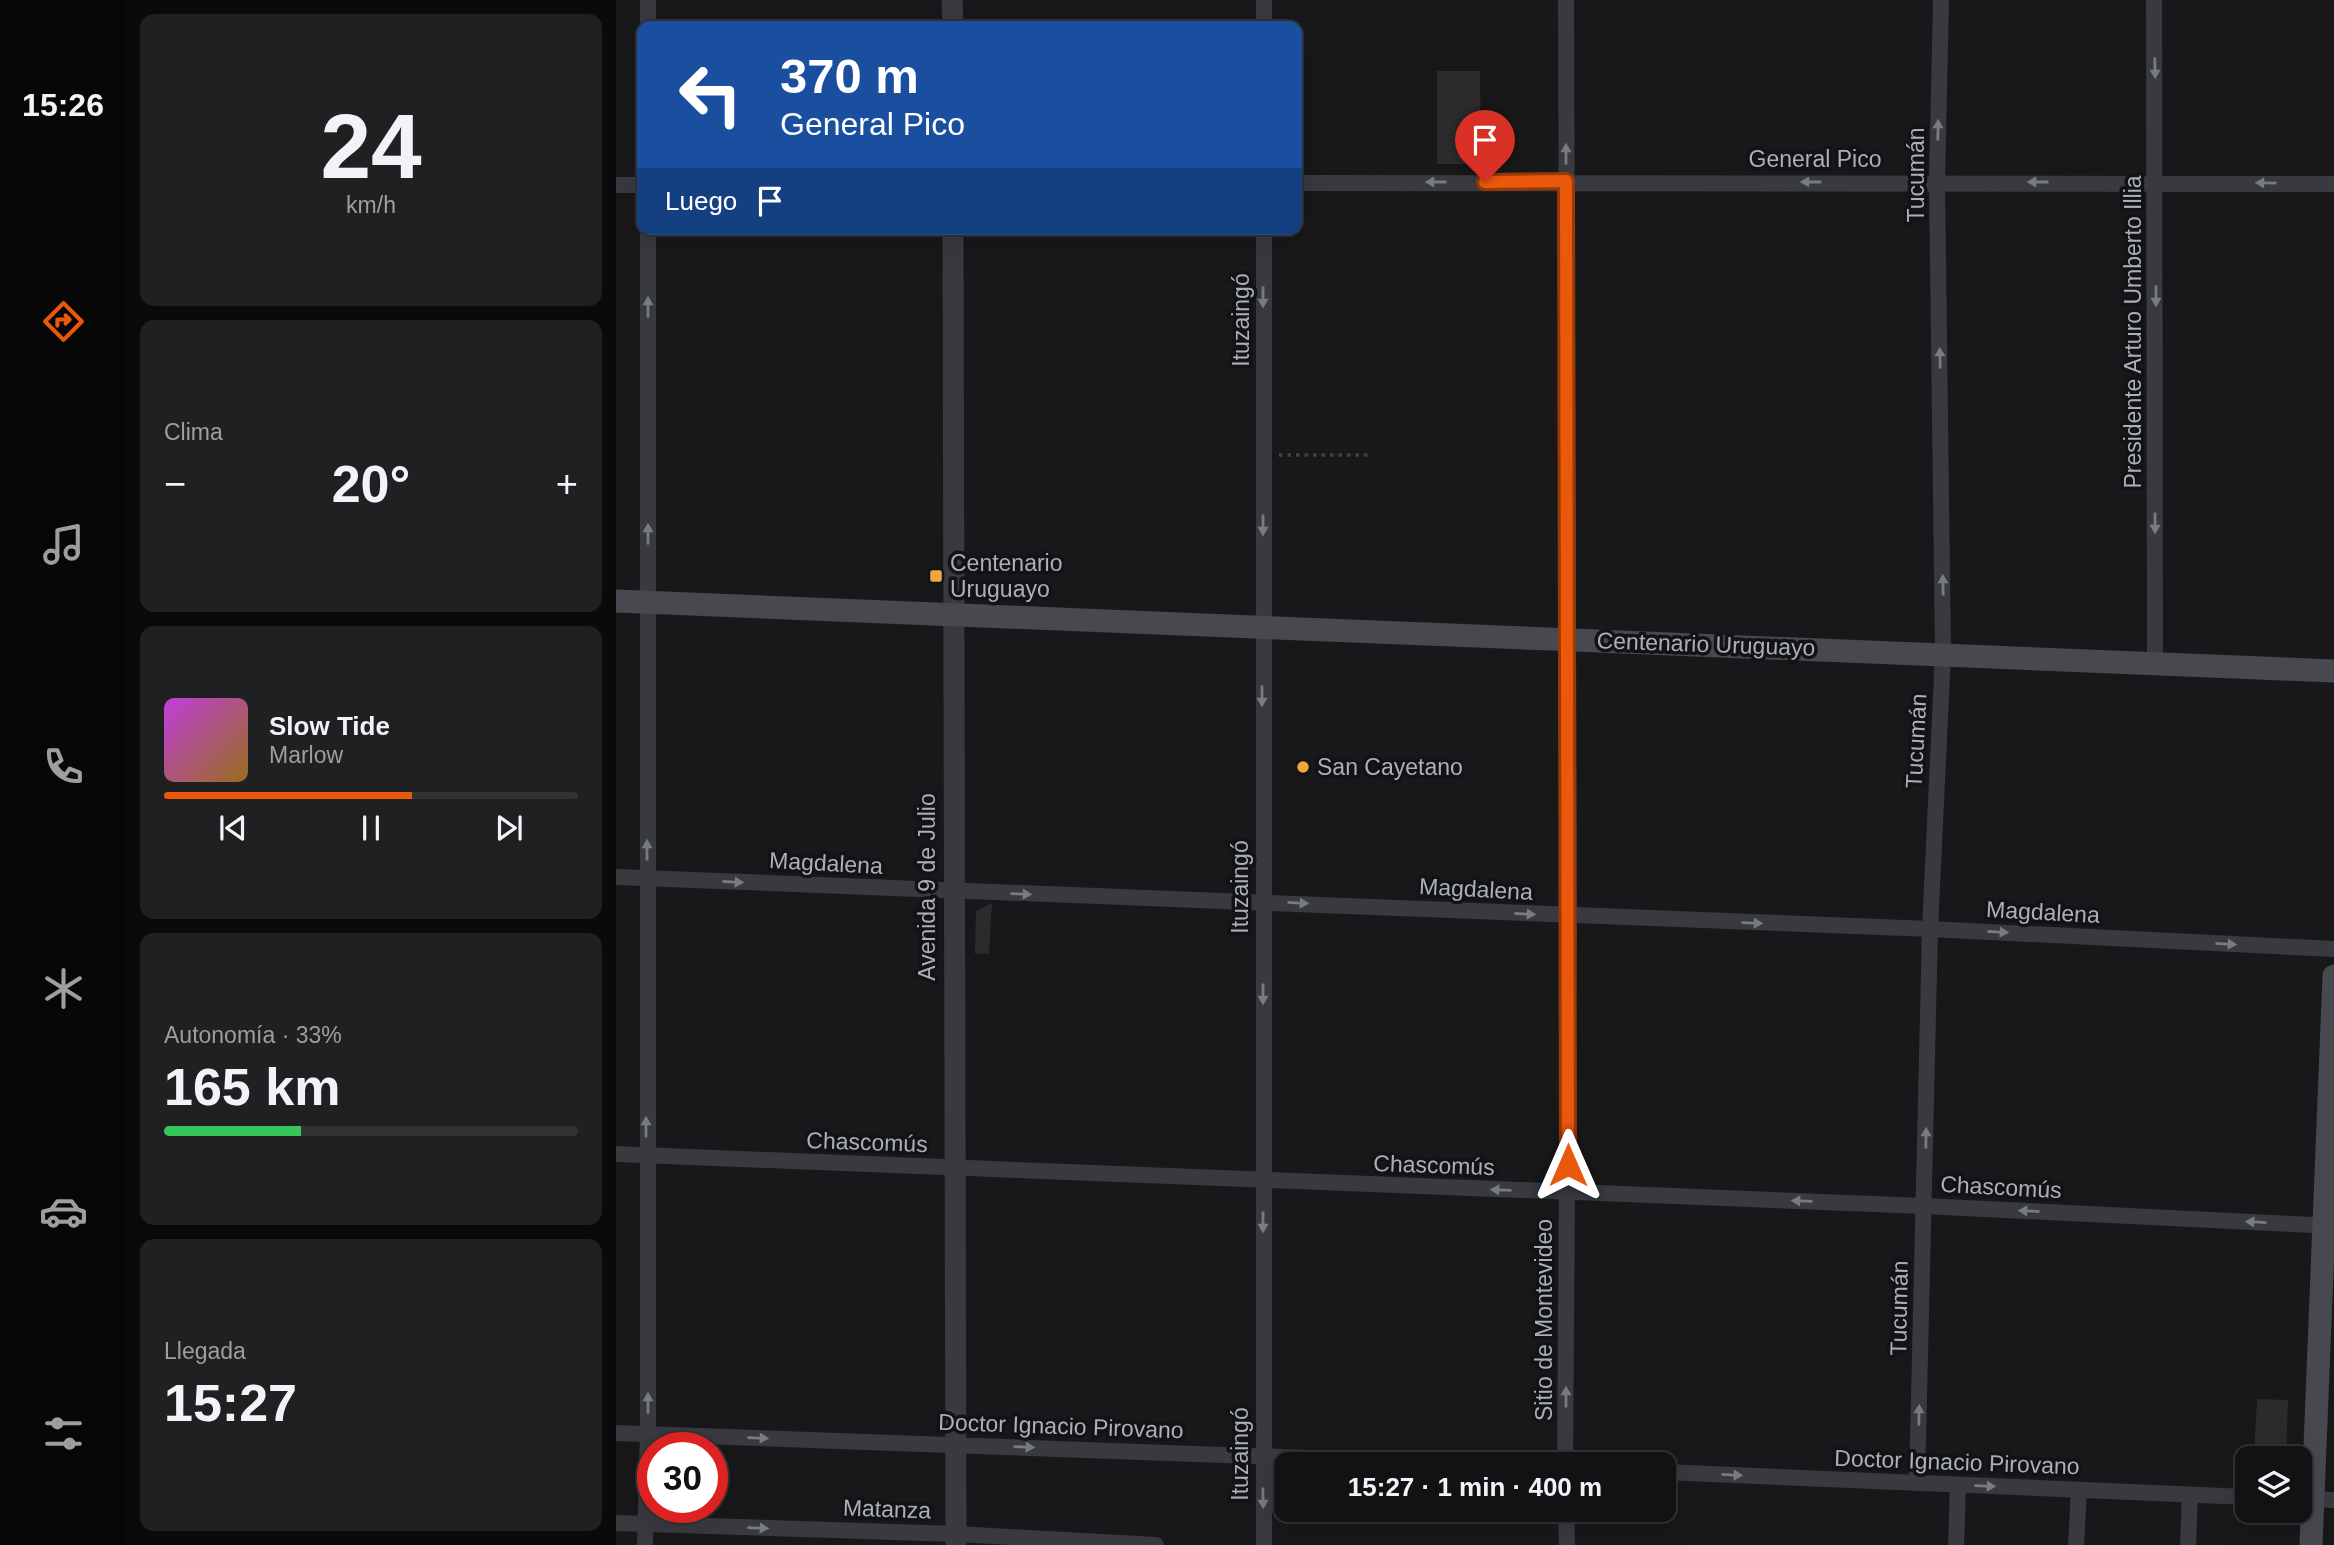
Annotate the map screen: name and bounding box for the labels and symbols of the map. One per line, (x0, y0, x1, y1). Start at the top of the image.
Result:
one-way arrow (2149, 57, 2161, 79)
pin (1455, 110, 1515, 182)
one-way arrow (1933, 119, 1944, 141)
street label: Tucumán (1903, 127, 1929, 223)
one-way arrow (1560, 143, 1572, 165)
street label: General Pico (1749, 146, 1881, 172)
street label: Presidente Arturo Umberto Illia (2120, 175, 2146, 489)
one-way arrow (1800, 176, 1822, 188)
one-way arrow (2027, 176, 2049, 188)
one-way arrow (1425, 177, 1447, 188)
one-way arrow (2255, 178, 2277, 189)
street label: Ituzaingó (1228, 273, 1254, 367)
one-way arrow (2150, 285, 2162, 307)
one-way arrow (1257, 287, 1269, 309)
one-way arrow (642, 296, 654, 318)
one-way arrow (1934, 347, 1946, 369)
one-way arrow (2149, 512, 2161, 534)
one-way arrow (1257, 514, 1269, 536)
one-way arrow (642, 523, 654, 545)
place label: Centenario Uruguayo (950, 550, 1063, 602)
marker: Centenario Uruguayo (928, 568, 944, 584)
one-way arrow (1937, 574, 1948, 596)
street label: Centenario Uruguayo (1596, 627, 1816, 661)
one-way arrow (1256, 686, 1268, 708)
street label: Tucumán (1901, 693, 1931, 789)
place label: San Cayetano (1317, 754, 1463, 780)
marker: San Cayetano (1295, 759, 1311, 775)
street label: Avenida 9 de Julio (914, 793, 940, 981)
one-way arrow (641, 839, 653, 861)
street label: Ituzaingó (1227, 840, 1253, 934)
street label: Magdalena (768, 847, 884, 879)
street label: Magdalena (1418, 873, 1534, 905)
one-way arrow (722, 876, 744, 887)
one-way arrow (1011, 889, 1033, 900)
street label: Magdalena (1985, 896, 2101, 928)
one-way arrow (1287, 898, 1309, 909)
one-way arrow (1514, 909, 1536, 920)
one-way arrow (1741, 917, 1763, 928)
one-way arrow (1988, 927, 2010, 938)
one-way arrow (2215, 938, 2237, 949)
one-way arrow (1257, 984, 1269, 1006)
one-way arrow (640, 1116, 652, 1138)
street label: Chascomús (806, 1127, 928, 1157)
one-way arrow (1920, 1127, 1931, 1149)
position arrow (1531, 1128, 1605, 1202)
street label: Chascomús (1373, 1150, 1495, 1180)
street label: Chascomús (1940, 1171, 2062, 1203)
one-way arrow (1490, 1185, 1512, 1196)
one-way arrow (1790, 1196, 1812, 1207)
one-way arrow (2018, 1205, 2040, 1216)
one-way arrow (1257, 1211, 1269, 1233)
one-way arrow (2245, 1216, 2267, 1227)
street label: Sitio de Montevideo (1531, 1219, 1557, 1421)
street label: Tucumán (1885, 1260, 1913, 1356)
one-way arrow (1560, 1385, 1572, 1407)
one-way arrow (642, 1392, 654, 1414)
one-way arrow (1913, 1404, 1924, 1426)
street label: Ituzaingó (1227, 1407, 1253, 1501)
street label: Doctor Ignacio Pirovano (938, 1409, 1184, 1443)
speed limit sign: 30 (637, 1432, 728, 1523)
one-way arrow (747, 1432, 769, 1444)
one-way arrow (1013, 1441, 1035, 1452)
street label: Doctor Ignacio Pirovano (1834, 1445, 2080, 1479)
one-way arrow (1722, 1469, 1744, 1480)
one-way arrow (1974, 1481, 1996, 1492)
one-way arrow (1258, 1488, 1269, 1510)
street label: Matanza (842, 1494, 932, 1524)
one-way arrow (747, 1522, 769, 1534)

